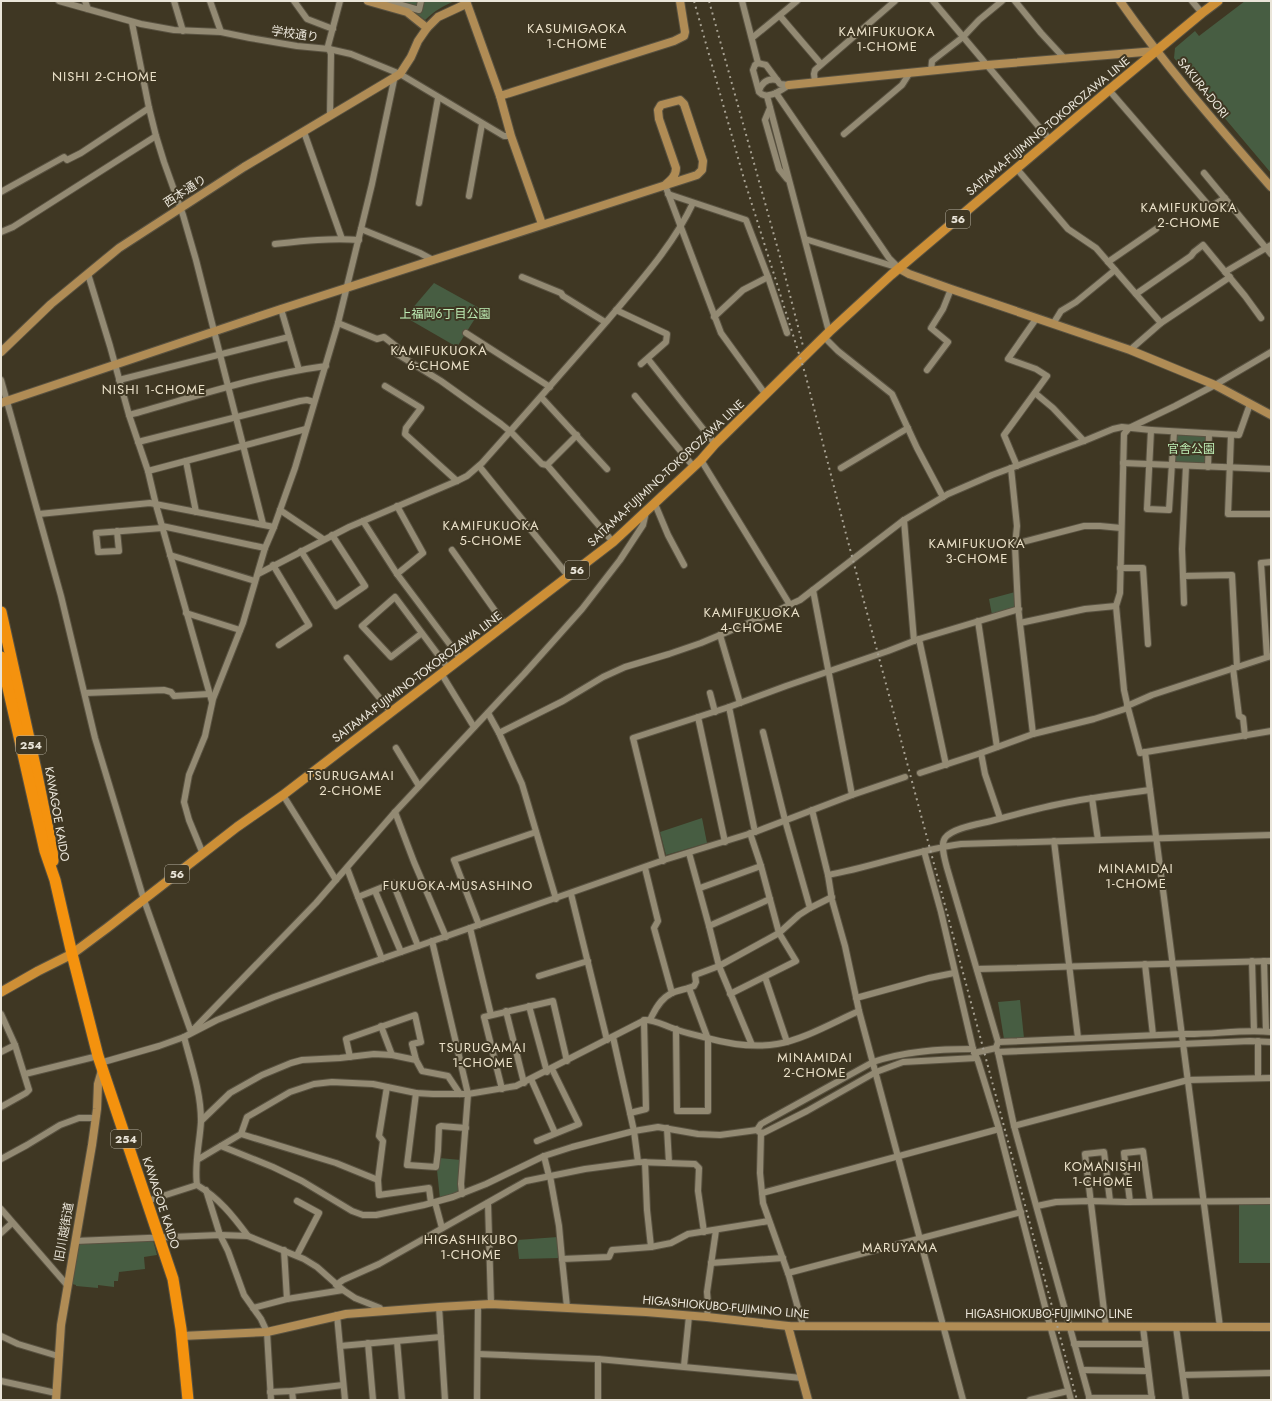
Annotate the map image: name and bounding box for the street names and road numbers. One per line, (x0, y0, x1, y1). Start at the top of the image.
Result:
street label: 学校通り (270, 22, 320, 46)
street label: SAITAMA-FUJIMINO-TOKOROZAWA LINE (962, 52, 1134, 200)
street label: SAKURA-DORI (1173, 54, 1233, 122)
street label: 西本通り (160, 170, 210, 212)
road number: 56 (946, 210, 970, 228)
street label: SAITAMA-FUJIMINO-TOKOROZAWA LINE (583, 395, 749, 551)
road number: 56 (565, 561, 589, 579)
street label: SAITAMA-FUJIMINO-TOKOROZAWA LINE (328, 607, 506, 747)
road number: 254 (16, 736, 46, 754)
street label: KAWAGOE KAIDO (40, 765, 74, 863)
road number: 56 (165, 865, 189, 883)
road number: 254 (111, 1130, 141, 1148)
street label: KAWAGOE KAIDO (138, 1155, 184, 1251)
street label: 旧川越街道 (50, 1201, 78, 1263)
street label: HIGASHIOKUBO-FUJIMINO LINE (642, 1291, 810, 1323)
street label: HIGASHIOKUBO-FUJIMINO LINE (965, 1305, 1133, 1323)

